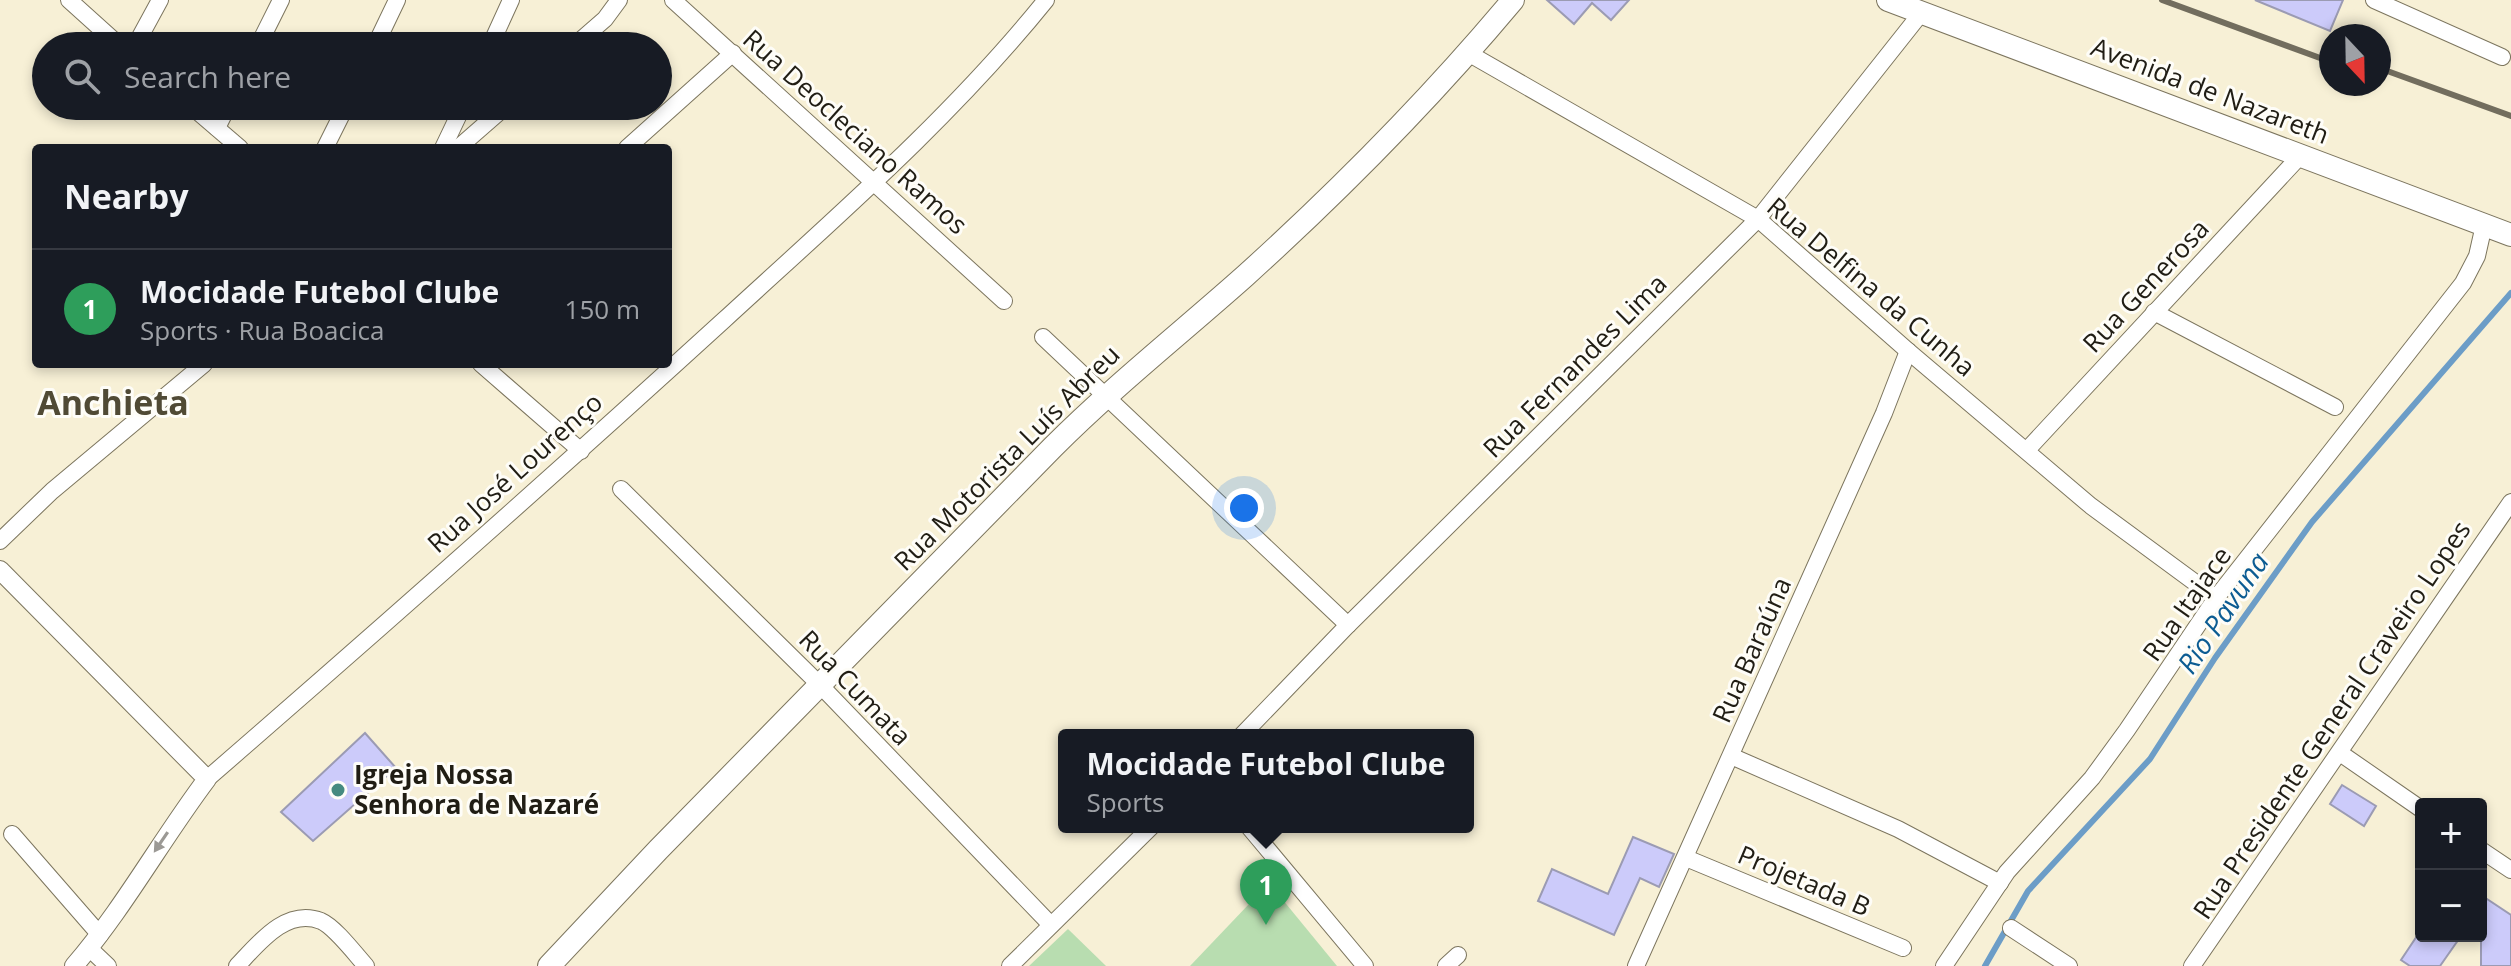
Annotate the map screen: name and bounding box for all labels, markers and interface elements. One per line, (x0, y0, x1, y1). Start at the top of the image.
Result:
street label: Rua Deocleciano Ramos (736, 21, 976, 242)
north arrow (2319, 24, 2391, 96)
street label: Avenida de Nazareth (2086, 28, 2334, 152)
search box (32, 32, 672, 120)
icon: search (60, 54, 104, 98)
text: Search here (124, 56, 291, 97)
text: Nearby (64, 173, 189, 219)
street label: Rua Delfina da Cunha (1760, 188, 1983, 384)
street label: Rua Generosa (2074, 211, 2217, 360)
street label: Rua Fernandes Lima (1474, 265, 1674, 465)
text: Mocidade Futebol Clube (140, 271, 499, 312)
text: 1 (83, 291, 97, 327)
text: 150 m (565, 291, 640, 327)
text: Sports · Rua Boacica (140, 312, 384, 348)
street label: Rua Motorista Luís Abreu (885, 336, 1127, 578)
district label: Anchieta (37, 379, 189, 425)
street label: Rua José Lourenço (419, 384, 610, 561)
your location (1224, 488, 1264, 528)
street label: Rua Presidente General Craveiro Lopes (2184, 513, 2478, 926)
street label: Rua Itajace (2134, 539, 2239, 668)
water label: Rio Pavuna (2168, 544, 2277, 681)
street label: Rua Baraúna (1703, 571, 1799, 728)
street label: Rua Cumata (791, 622, 920, 753)
popup (1058, 729, 1474, 833)
text: Mocidade Futebol Clube (1086, 743, 1446, 784)
place label: Igreja Nossa Senhora de Nazaré (354, 756, 599, 822)
marker: Igreja Nossa Senhora de Nazaré (329, 781, 347, 799)
text: Sports (1086, 784, 1165, 820)
map controls (2415, 798, 2487, 942)
button: + (2415, 798, 2487, 870)
one-way arrow (154, 832, 169, 853)
street label: Projetada B (1733, 836, 1876, 924)
pin: 1 (1240, 859, 1292, 925)
button: − (2415, 870, 2487, 942)

